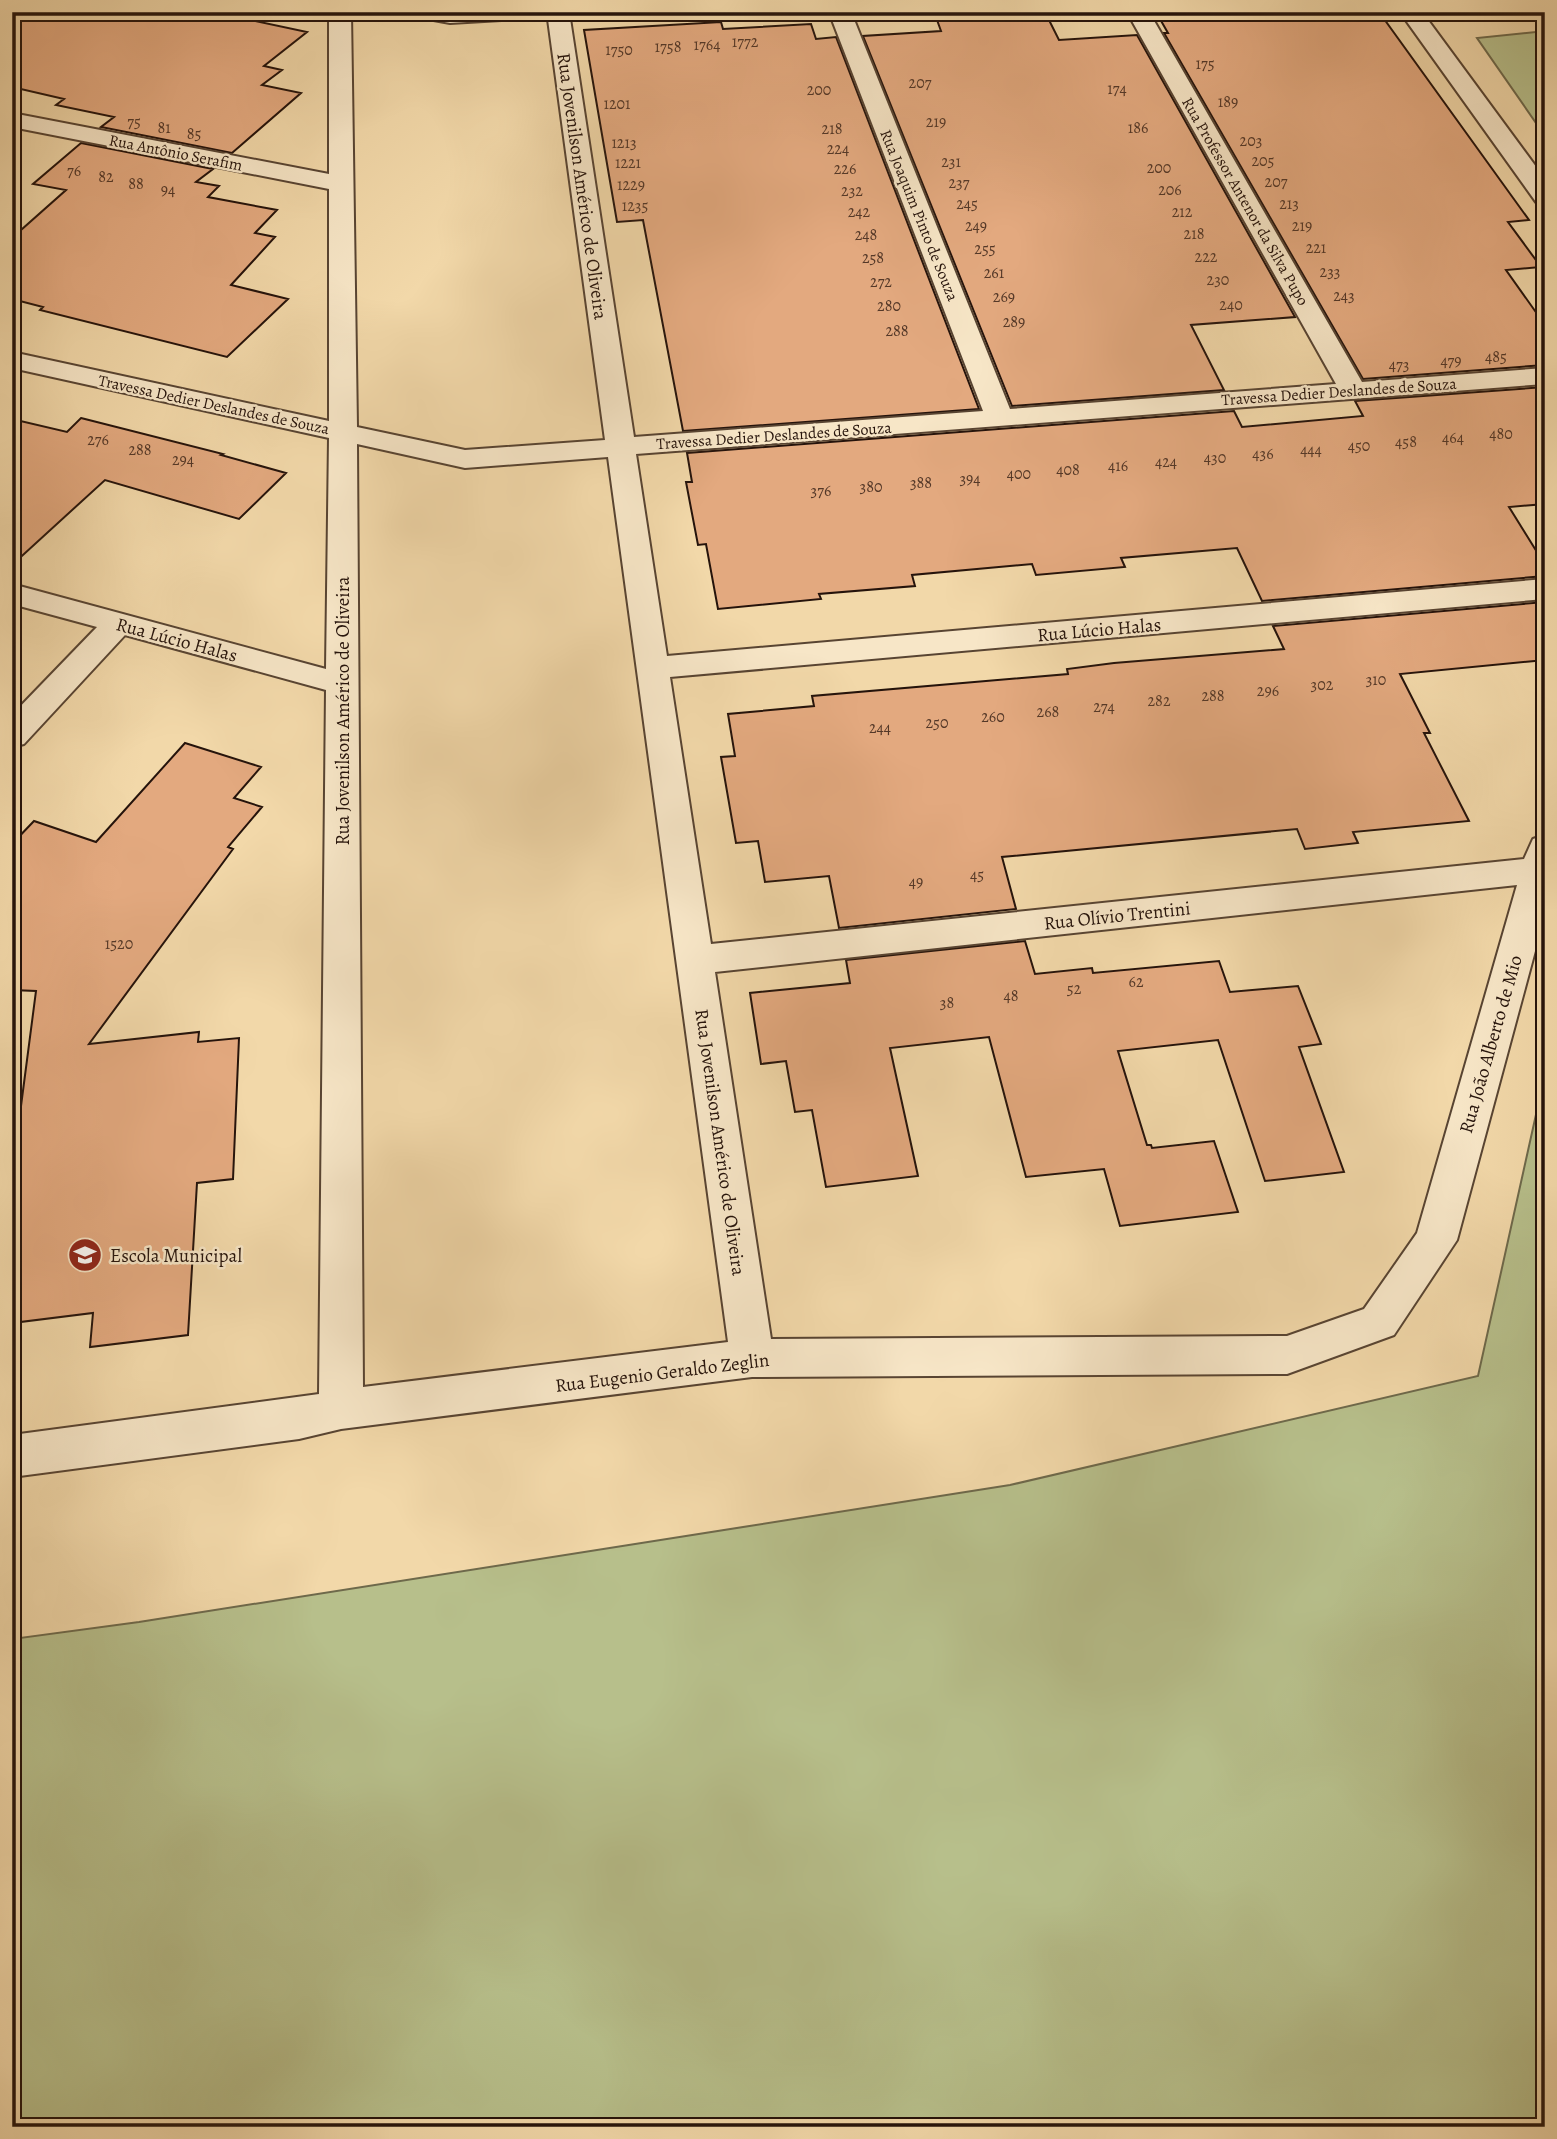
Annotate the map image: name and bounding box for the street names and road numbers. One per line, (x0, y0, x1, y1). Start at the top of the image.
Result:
street label: Rua Jovenilson Américo de Oliveira (550, 51, 614, 321)
street label: Rua Professor Antenor da Silva Pupo (1176, 93, 1314, 310)
street label: Rua Joaquim Pinto de Souza (875, 126, 964, 305)
street label: Rua Antônio Serafim (107, 129, 244, 177)
street label: Travessa Dedier Deslandes de Souza (96, 370, 332, 440)
street label: Travessa Dedier Deslandes de Souza (1221, 373, 1458, 411)
street label: Travessa Dedier Deslandes de Souza (656, 417, 893, 455)
street label: Rua Jovenilson Américo de Oliveira (330, 576, 356, 846)
street label: Rua Lúcio Halas (113, 611, 240, 669)
street label: Rua Lúcio Halas (1036, 612, 1162, 648)
street label: Rua Olívio Trentini (1042, 895, 1192, 937)
street label: Rua João Alberto de Mio (1453, 952, 1529, 1136)
street label: Rua Jovenilson Américo de Oliveira (688, 1007, 752, 1277)
street label: Rua Eugenio Geraldo Zeglin (554, 1347, 771, 1399)

